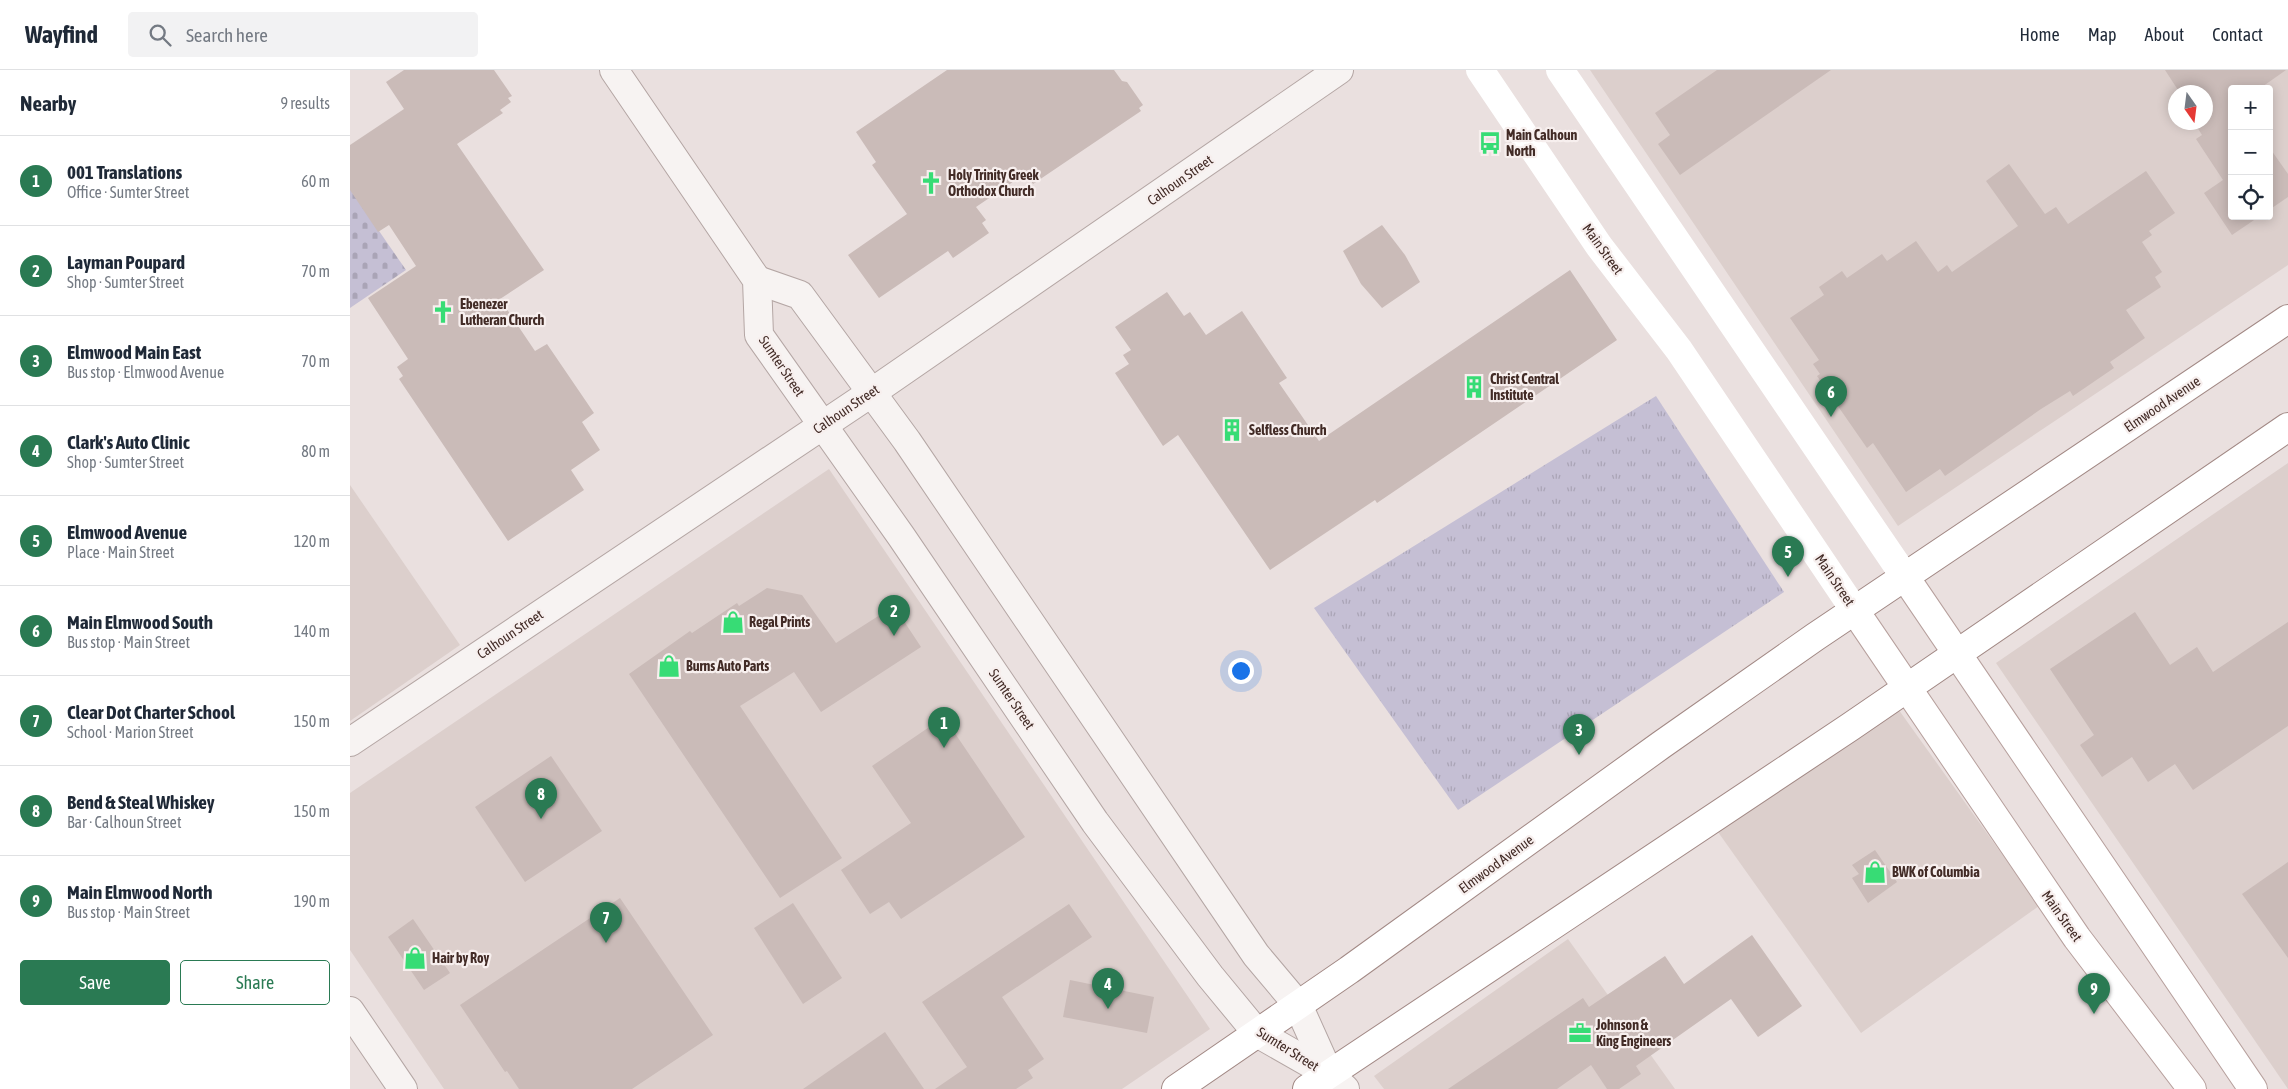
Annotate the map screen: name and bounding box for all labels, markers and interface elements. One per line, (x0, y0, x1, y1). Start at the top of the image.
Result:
search box (128, 12, 478, 57)
text: Wayfind (25, 21, 98, 48)
icon: search (146, 21, 174, 49)
text: Search here (186, 24, 268, 46)
text: Home (2020, 24, 2060, 45)
text: Map (2088, 24, 2117, 45)
text: About (2145, 24, 2184, 45)
text: Contact (2212, 24, 2263, 45)
north arrow (2168, 85, 2213, 130)
map controls (2228, 85, 2273, 220)
button: + (2228, 85, 2273, 130)
text: Nearby (20, 91, 76, 115)
text: 9 results (280, 94, 330, 112)
place label: Main Calhoun North (1506, 127, 1577, 159)
bus stop icon: Main Calhoun North (1477, 130, 1503, 156)
button: − (2228, 130, 2273, 175)
street label: Calhoun Street (1144, 152, 1216, 208)
text: 001 Translations (67, 161, 182, 183)
place label: Holy Trinity Greek Orthodox Church (948, 167, 1040, 199)
church icon: Holy Trinity Greek Orthodox Church (918, 170, 944, 196)
text: 1 (32, 172, 40, 190)
text: 60 m (301, 172, 330, 190)
button: locate (2228, 175, 2273, 220)
text: Office · Sumter Street (67, 183, 189, 201)
street label: Main Street (1579, 221, 1627, 277)
text: Layman Poupard (67, 251, 185, 273)
text: 2 (32, 262, 40, 280)
text: 70 m (301, 262, 330, 280)
text: Shop · Sumter Street (67, 273, 184, 291)
place label: Ebenezer Lutheran Church (460, 296, 545, 328)
church icon: Ebenezer Lutheran Church (430, 299, 456, 325)
street label: Sumter Street (756, 333, 808, 399)
text: Elmwood Main East (67, 341, 201, 363)
text: 3 (32, 352, 40, 370)
text: 70 m (301, 352, 330, 370)
text: Bus stop · Elmwood Avenue (67, 363, 224, 381)
place label: Christ Central Institute (1490, 371, 1559, 403)
street label: Elmwood Avenue (2121, 373, 2203, 435)
building icon: Christ Central Institute (1461, 374, 1487, 400)
pin: 6 (1815, 376, 1847, 417)
street label: Calhoun Street (810, 381, 882, 437)
building icon: Selfless Church (1219, 417, 1245, 443)
place label: Selfless Church (1249, 422, 1327, 438)
text: Clark's Auto Clinic (67, 431, 190, 453)
text: 4 (32, 442, 40, 460)
text: 80 m (301, 442, 330, 460)
text: Shop · Sumter Street (67, 453, 184, 471)
text: Elmwood Avenue (67, 521, 187, 543)
text: 5 (32, 532, 40, 550)
text: 120 m (294, 532, 330, 550)
pin: 5 (1772, 536, 1804, 577)
text: Place · Main Street (67, 543, 174, 561)
street label: Main Street (1812, 551, 1858, 609)
pin: 2 (878, 595, 910, 636)
street label: Calhoun Street (474, 606, 546, 662)
shop icon: Regal Prints (720, 609, 746, 635)
text: Main Elmwood South (67, 611, 213, 633)
place label: Regal Prints (749, 614, 810, 630)
text: 6 (32, 622, 40, 640)
text: 140 m (294, 622, 330, 640)
text: Bus stop · Main Street (67, 633, 190, 651)
shop icon: Burns Auto Parts (656, 653, 682, 679)
place label: Burns Auto Parts (686, 658, 769, 674)
your location (1228, 658, 1254, 684)
street label: Sumter Street (986, 666, 1038, 732)
text: Clear Dot Charter School (67, 701, 235, 723)
pin: 1 (928, 707, 960, 748)
text: 7 (32, 712, 40, 730)
text: 150 m (294, 712, 330, 730)
pin: 3 (1563, 714, 1595, 755)
text: School · Marion Street (67, 723, 194, 741)
pin: 8 (525, 778, 557, 819)
text: Bend & Steal Whiskey (67, 791, 215, 813)
text: 8 (32, 802, 40, 820)
text: 150 m (294, 802, 330, 820)
text: Bar · Calhoun Street (67, 813, 182, 831)
street label: Elmwood Avenue (1456, 832, 1536, 896)
shop icon: BWK of Columbia (1862, 859, 1888, 885)
place label: BWK of Columbia (1892, 864, 1980, 880)
text: Main Elmwood North (67, 881, 212, 903)
street label: Main Street (2039, 887, 2085, 945)
text: 9 (32, 892, 40, 910)
text: 190 m (294, 892, 330, 910)
pin: 7 (590, 902, 622, 943)
text: Bus stop · Main Street (67, 903, 190, 921)
shop icon: Hair by Roy (402, 945, 428, 971)
place label: Hair by Roy (432, 950, 490, 966)
button: Save (20, 960, 170, 1005)
button: Share (180, 960, 330, 1005)
pin: 4 (1092, 968, 1124, 1009)
pin: 9 (2078, 973, 2110, 1014)
place label: Johnson & King Engineers (1595, 1017, 1671, 1049)
office icon: Johnson & King Engineers (1567, 1020, 1593, 1046)
street label: Sumter Street (1254, 1024, 1322, 1074)

